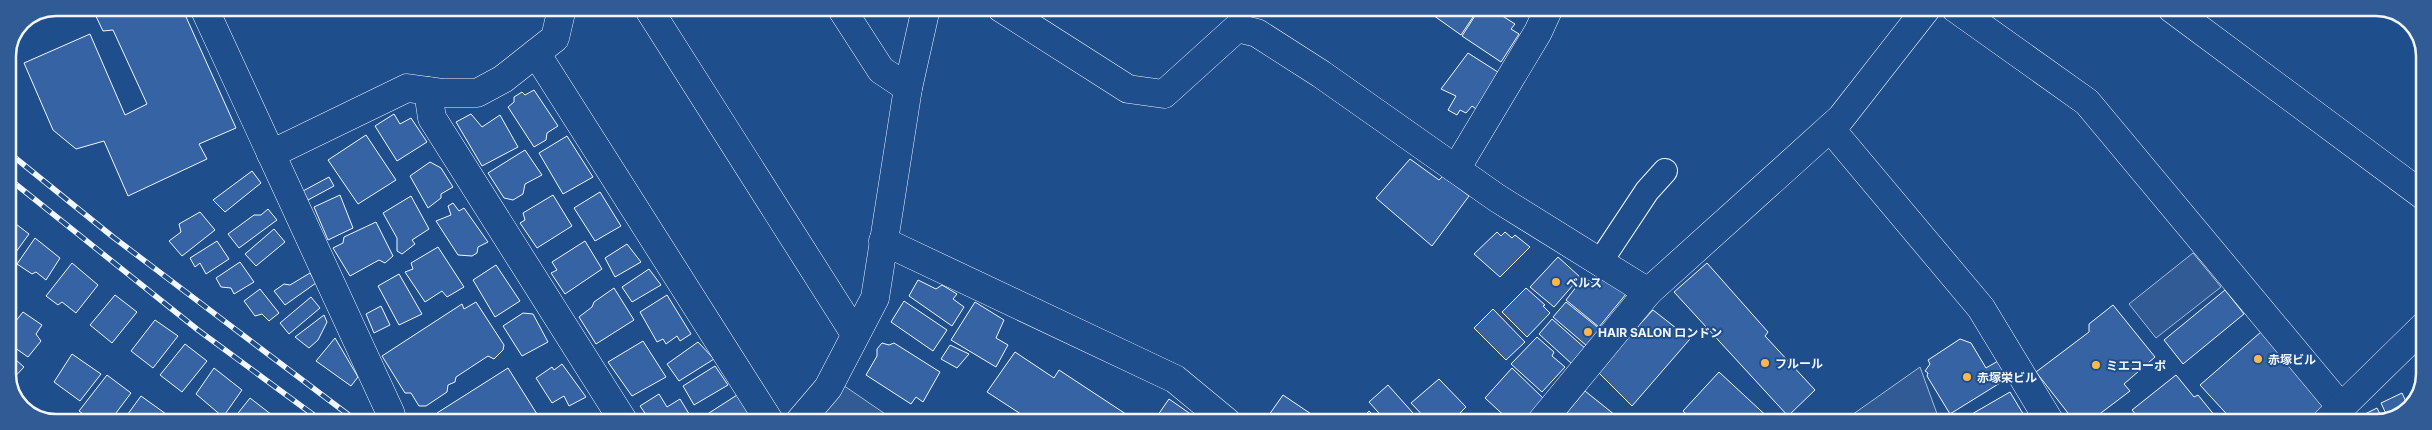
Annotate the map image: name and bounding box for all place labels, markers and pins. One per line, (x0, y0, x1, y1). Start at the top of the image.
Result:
place label: ベルス (1566, 275, 1602, 290)
marker: ベルス (1550, 276, 1562, 288)
place label: HAIR SALON ロンドン (1598, 325, 1722, 340)
marker: HAIR SALON ロンドン (1582, 326, 1594, 338)
place label: 赤塚ビル (2268, 352, 2316, 367)
marker: 赤塚ビル (2252, 353, 2264, 365)
place label: フルール (1775, 356, 1823, 371)
marker: フルール (1759, 357, 1771, 369)
place label: ミエコーポ (2106, 358, 2166, 373)
marker: ミエコーポ (2090, 359, 2102, 371)
place label: 赤塚栄ビル (1977, 370, 2037, 385)
marker: 赤塚栄ビル (1961, 371, 1973, 383)

